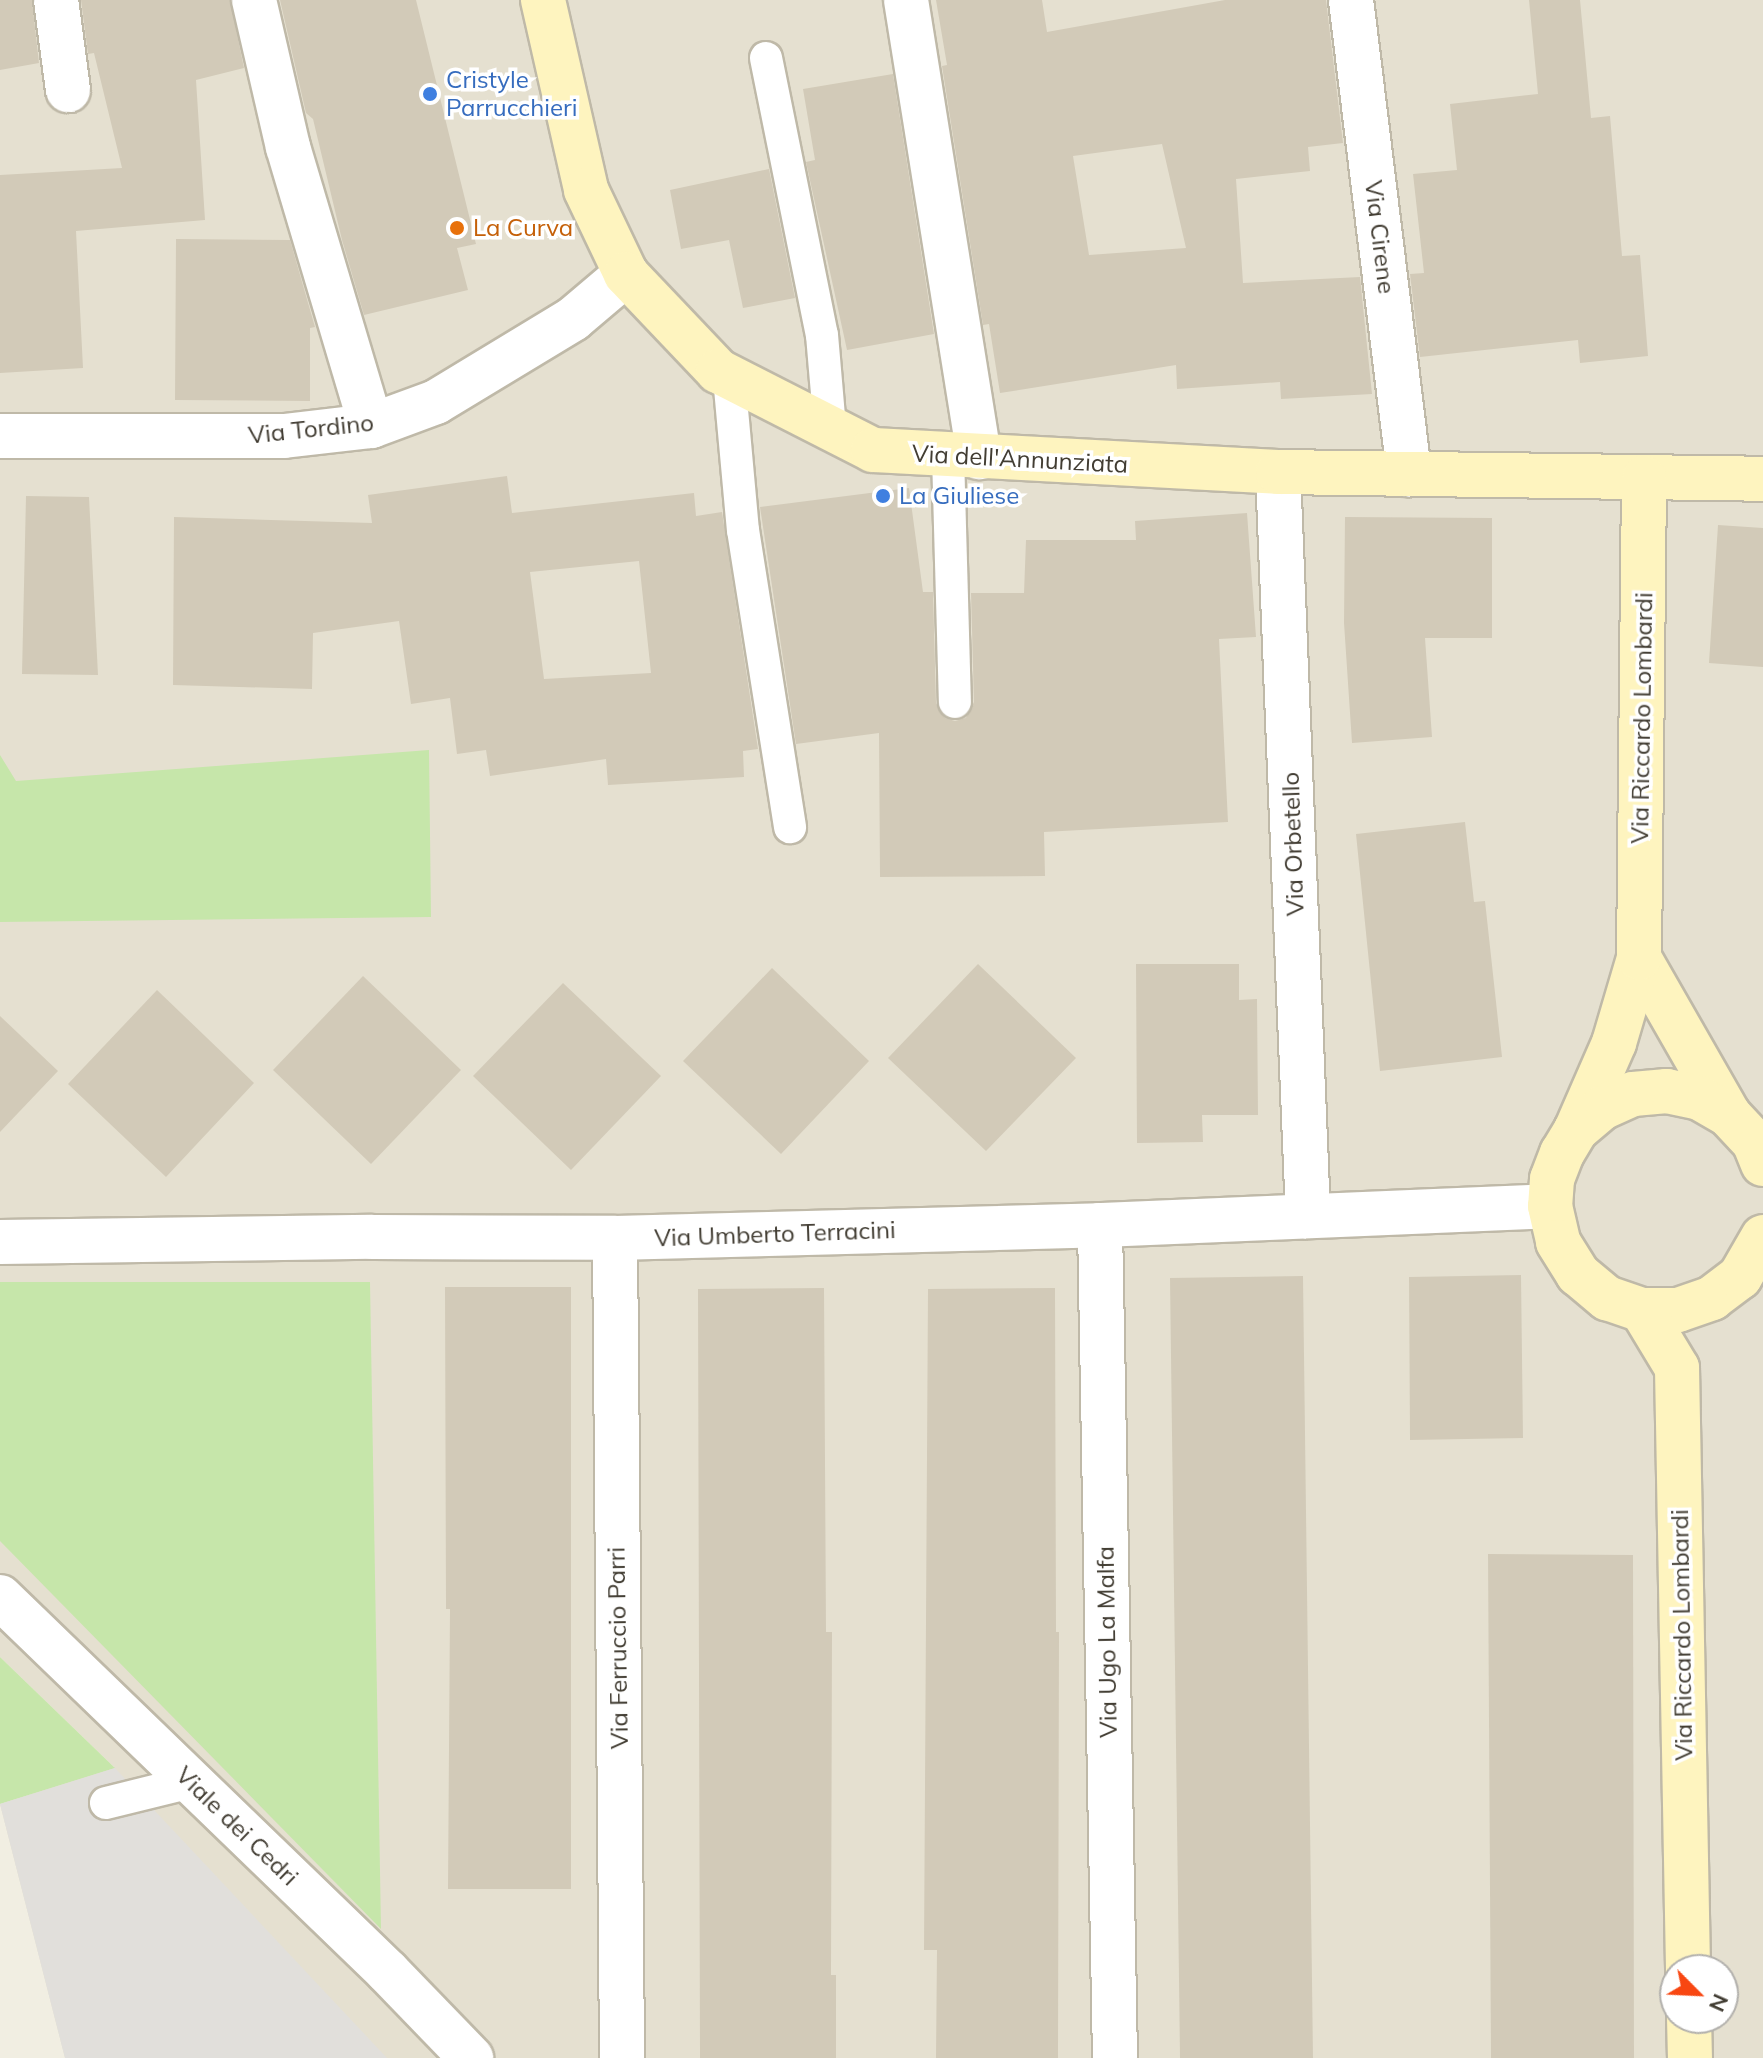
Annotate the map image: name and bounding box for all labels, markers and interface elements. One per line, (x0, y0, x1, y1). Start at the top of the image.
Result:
place label: Cristyle Parrucchieri (446, 66, 577, 122)
marker: Cristyle Parrucchieri (421, 85, 439, 103)
street label: Via Cirene (1359, 179, 1401, 295)
place label: La Curva (473, 214, 573, 242)
marker: La Curva (448, 219, 466, 237)
street label: Via Tordino (247, 408, 375, 450)
street label: Via dell'Annunziata (911, 439, 1129, 479)
place label: La Giuliese (899, 482, 1019, 510)
marker: La Giuliese (874, 487, 892, 505)
street label: Via Riccardo Lombardi (1625, 592, 1659, 844)
street label: Via Orbetello (1276, 771, 1310, 917)
street label: Via Umberto Terracini (654, 1215, 896, 1253)
street label: Via Riccardo Lombardi (1665, 1509, 1699, 1761)
street label: Via Ugo La Malfa (1091, 1546, 1123, 1738)
street label: Via Ferruccio Parri (602, 1547, 634, 1749)
street label: Viale dei Cedri (170, 1760, 304, 1892)
north arrow (1659, 1954, 1739, 2034)
text: N (1703, 1990, 1735, 2016)

